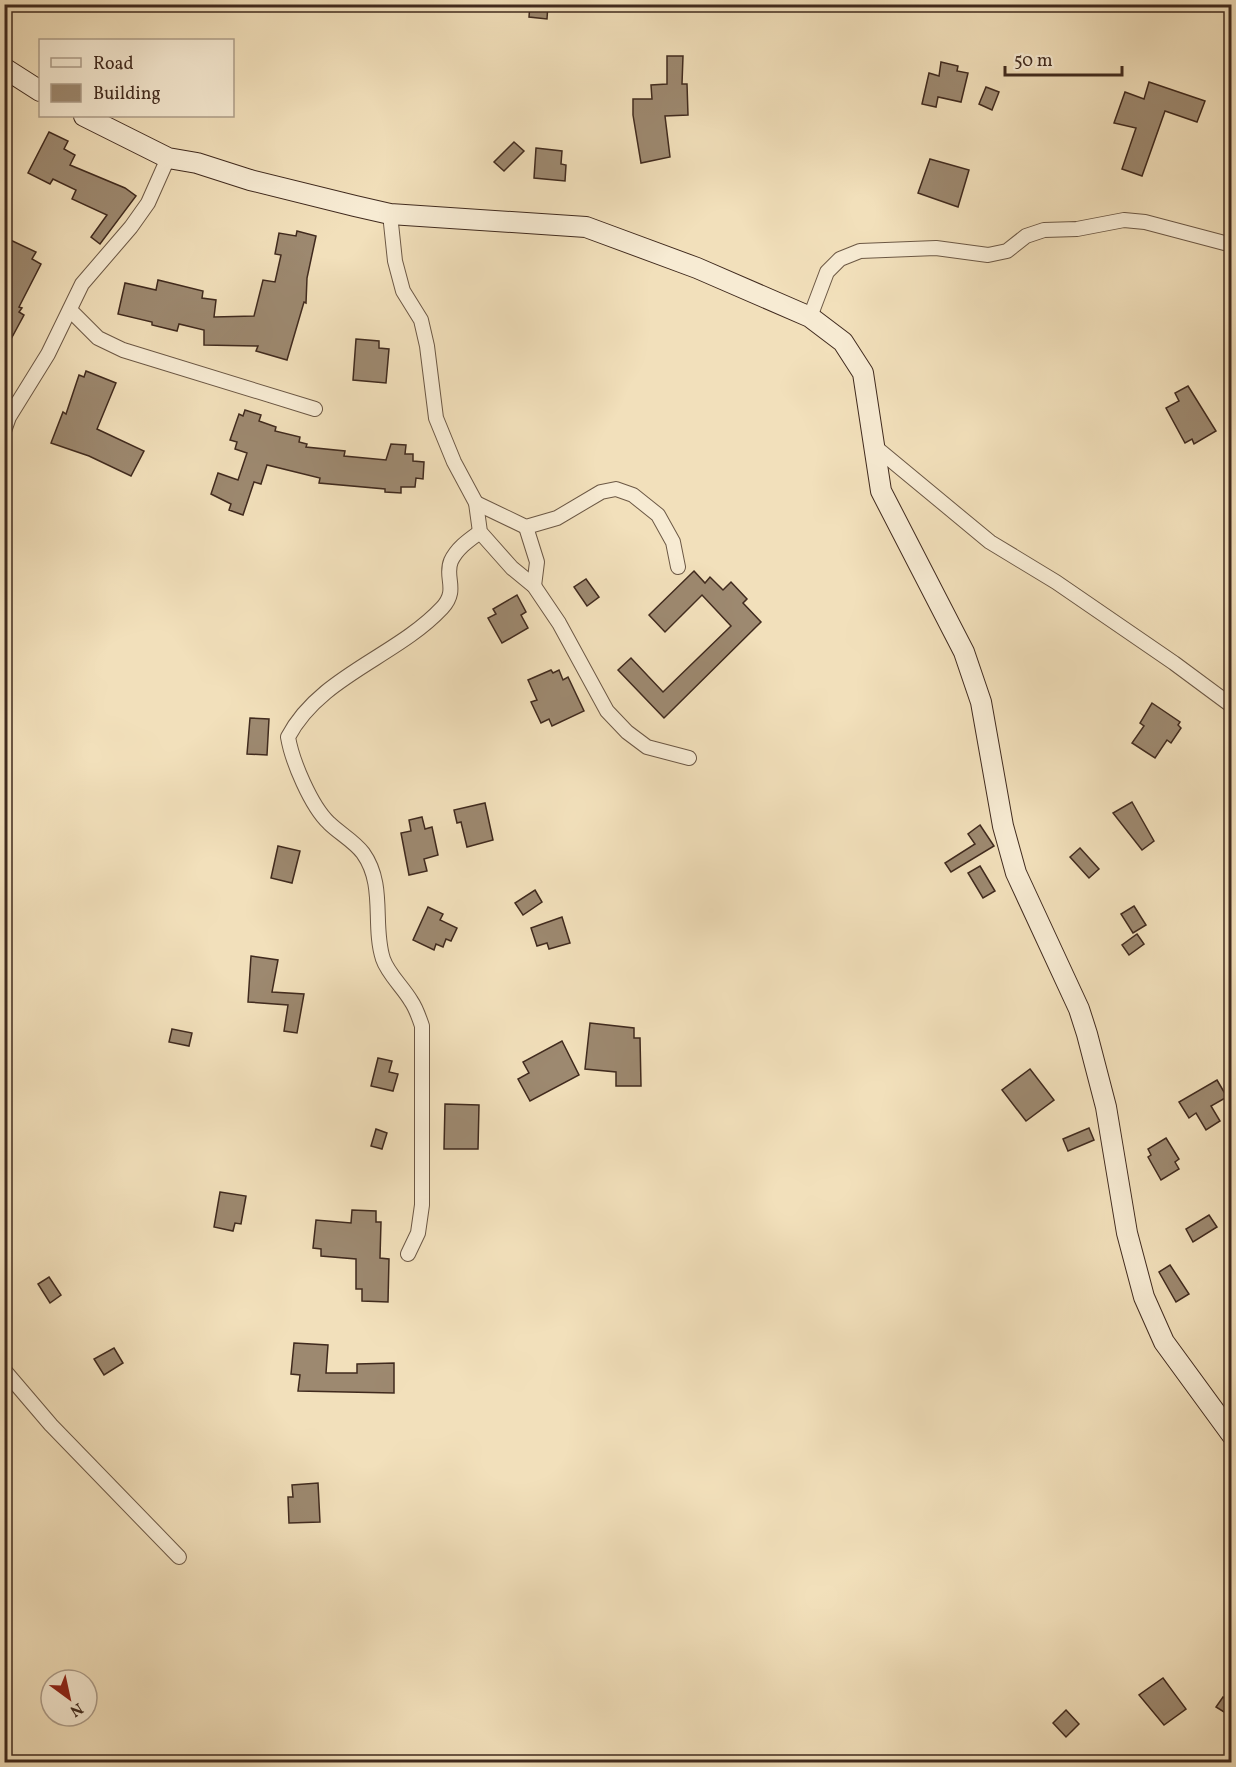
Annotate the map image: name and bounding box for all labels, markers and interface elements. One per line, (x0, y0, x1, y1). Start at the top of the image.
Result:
legend (39, 39, 234, 117)
scale bar (1005, 39, 1122, 77)
text: 50 m (1014, 49, 1053, 74)
text: Road (93, 52, 134, 77)
text: Building (93, 82, 161, 107)
north arrow (39, 1668, 99, 1728)
text: N (65, 1697, 87, 1721)

